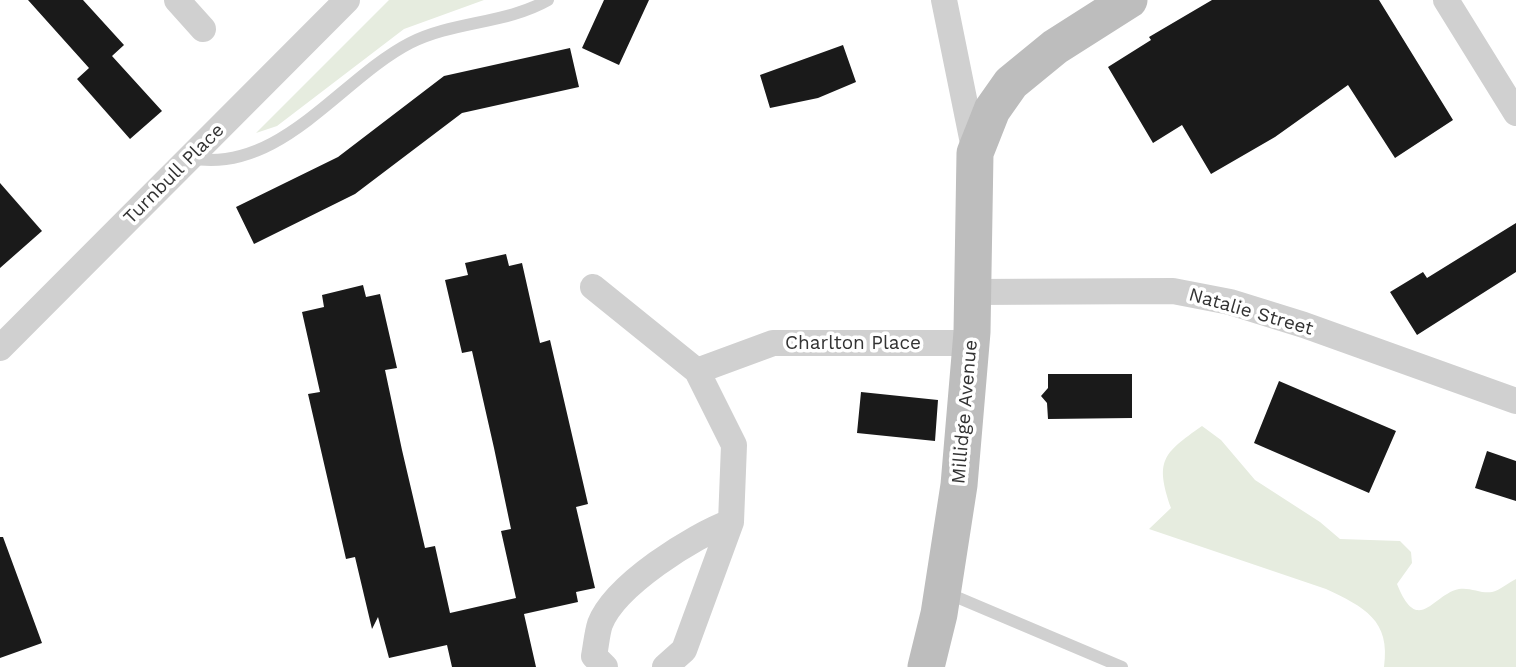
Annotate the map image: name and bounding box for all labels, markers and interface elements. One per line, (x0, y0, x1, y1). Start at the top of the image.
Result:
street label: Turnbull Place (119, 119, 229, 229)
street label: Natalie Street (1186, 283, 1316, 341)
street label: Charlton Place (785, 332, 921, 354)
street label: Millidge Avenue (947, 339, 983, 485)

